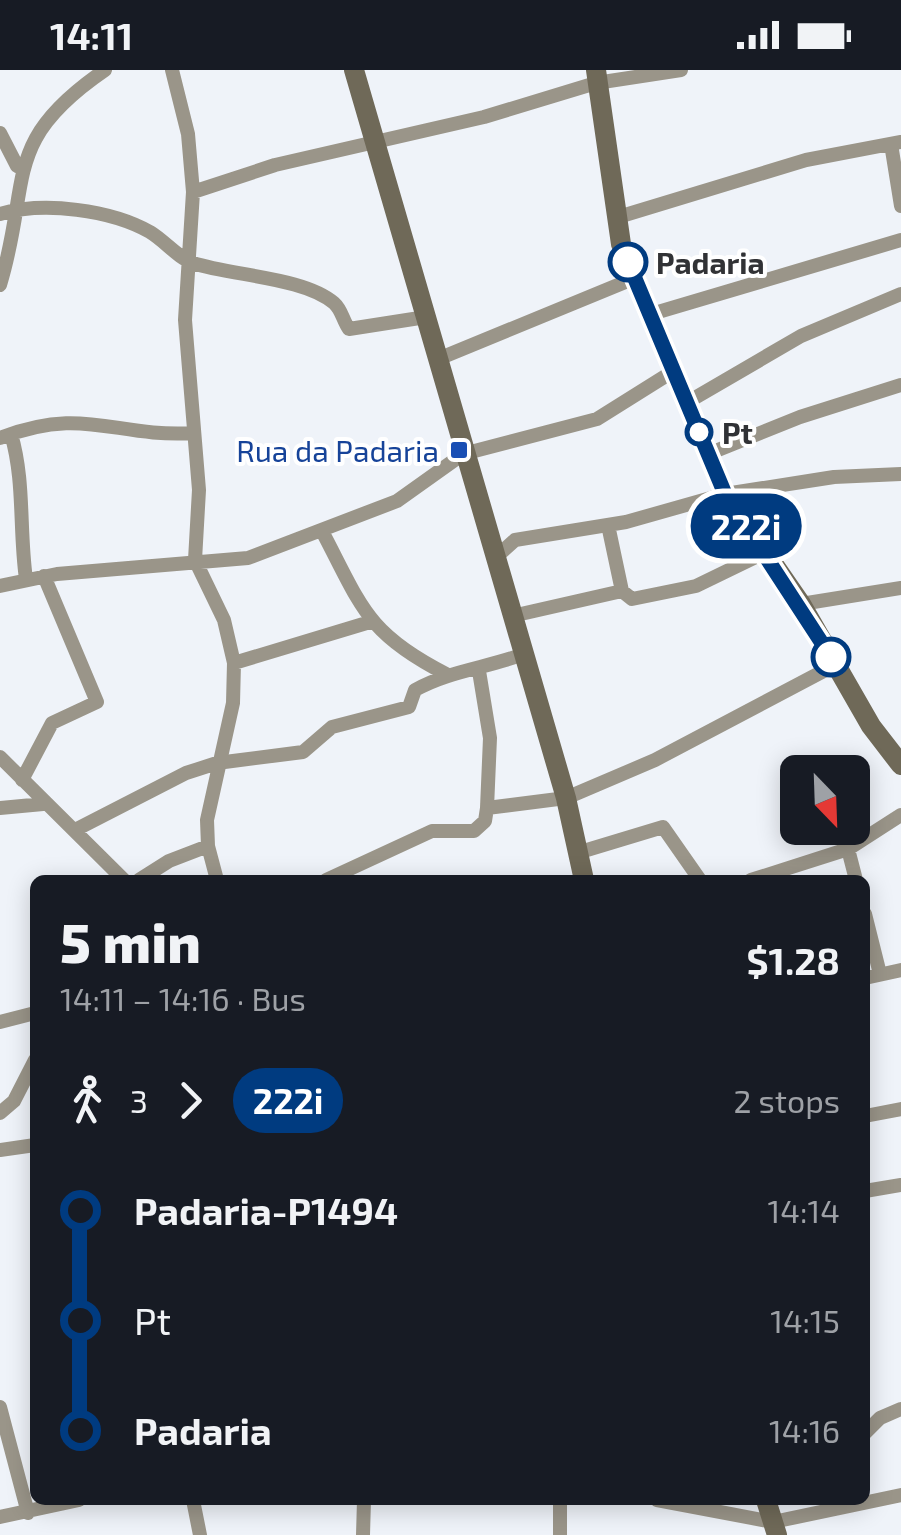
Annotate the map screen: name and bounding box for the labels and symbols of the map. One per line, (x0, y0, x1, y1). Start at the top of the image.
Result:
marker: Padaria (609, 243, 647, 281)
place label: Padaria (656, 244, 765, 280)
place label: Pt (722, 414, 753, 450)
marker: Pt (686, 419, 712, 445)
place label: Rua da Padaria (236, 432, 439, 468)
marker: Rua da Padaria (448, 439, 470, 461)
line badge: 222i (676, 494, 816, 558)
unlabelled marker (812, 638, 850, 676)
north arrow (780, 755, 870, 845)

